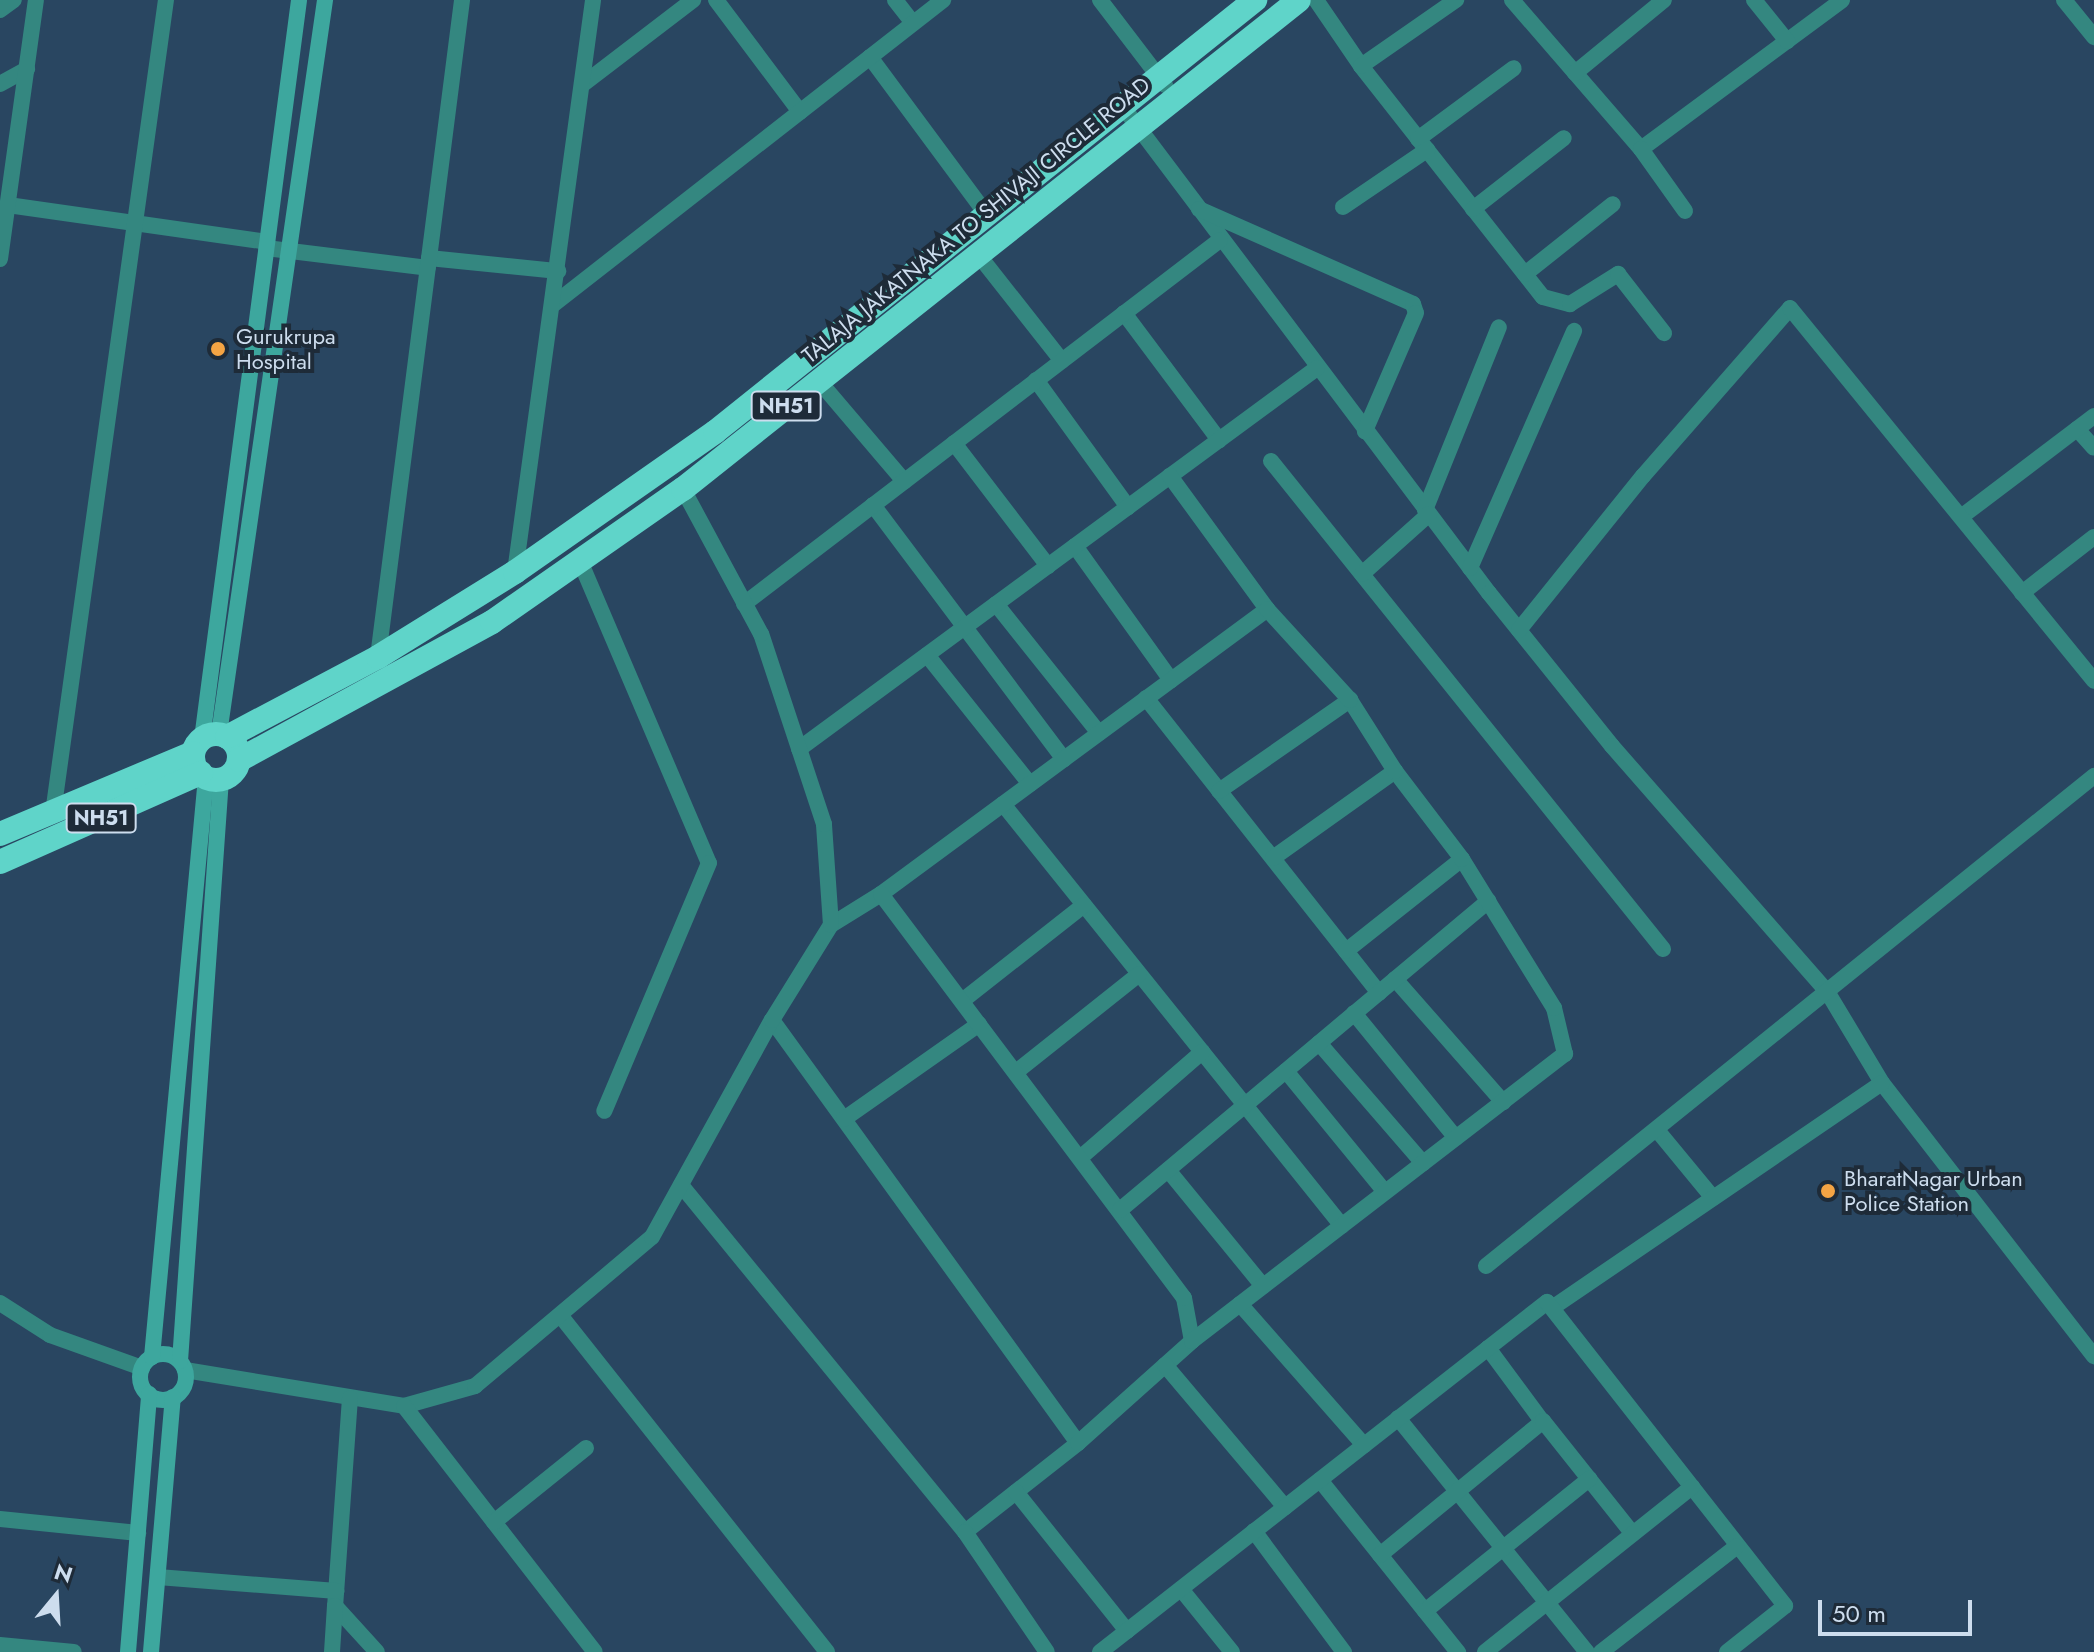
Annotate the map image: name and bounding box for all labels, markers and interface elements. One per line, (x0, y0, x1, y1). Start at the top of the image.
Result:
street label: TALAJA JAKATNAKA TO SHIVAJI CIRCLE ROAD (797, 71, 1155, 369)
place label: Gurukrupa Hospital (236, 323, 336, 374)
marker: Gurukrupa Hospital (207, 338, 229, 360)
road number: NH51 (750, 390, 822, 422)
road number: NH51 (65, 802, 137, 834)
place label: BharatNagar Urban Police Station (1844, 1165, 2023, 1216)
marker: BharatNagar Urban Police Station (1819, 1182, 1837, 1200)
text: N (50, 1555, 77, 1591)
north arrow (16, 1556, 96, 1636)
scale bar (1822, 1584, 1976, 1634)
text: 50 m (1832, 1596, 1886, 1631)

